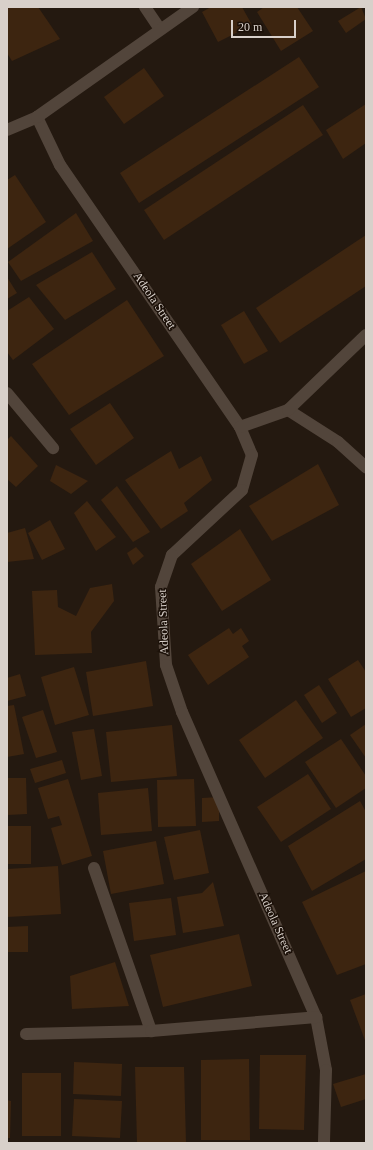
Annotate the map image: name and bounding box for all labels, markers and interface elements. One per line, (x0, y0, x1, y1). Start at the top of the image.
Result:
scale bar (233, 12, 298, 38)
text: 20 m (238, 20, 262, 34)
street label: Adeola Street (130, 270, 178, 332)
street label: Adeola Street (156, 589, 172, 655)
street label: Adeola Street (255, 890, 295, 956)

